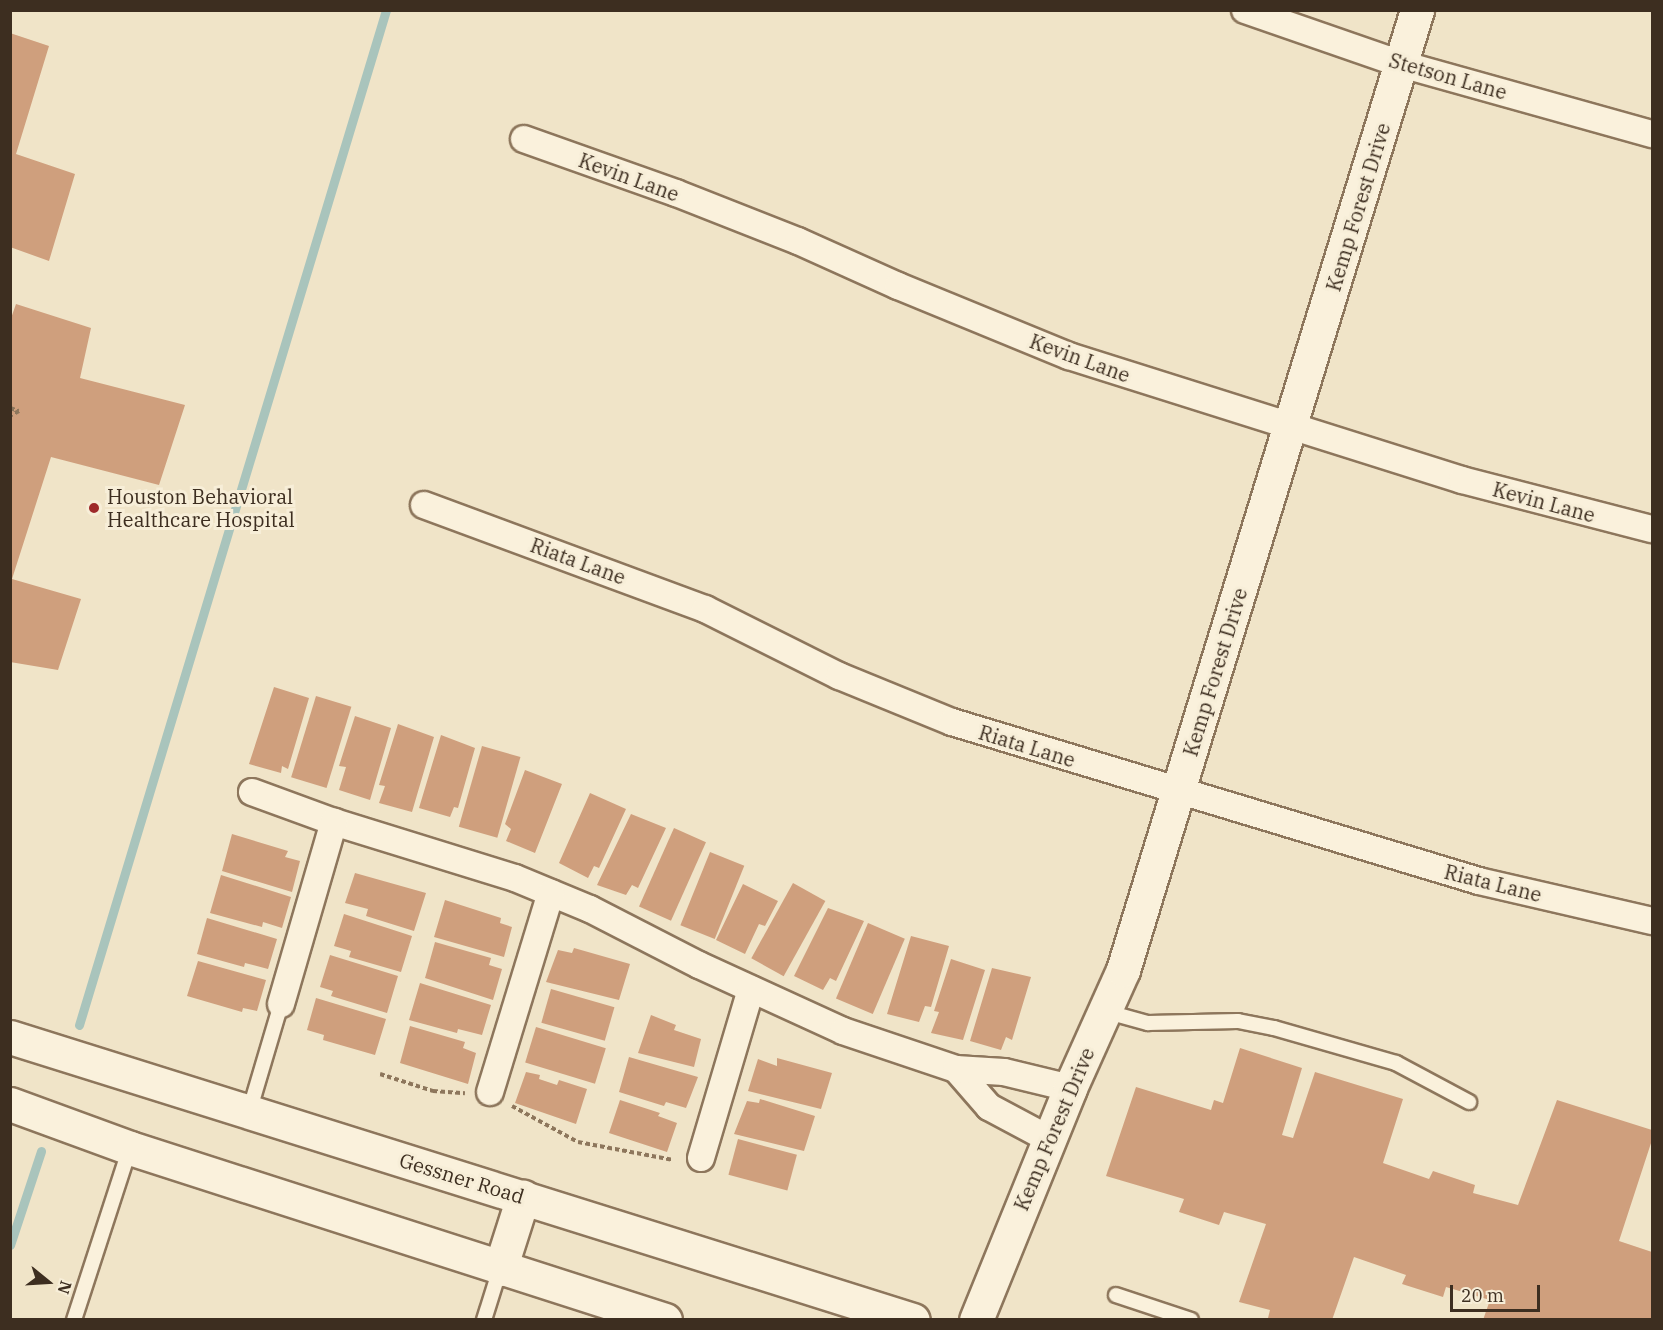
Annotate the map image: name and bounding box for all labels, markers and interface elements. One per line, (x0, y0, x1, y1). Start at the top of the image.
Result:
street label: Stetson Lane (1386, 48, 1510, 104)
street label: Kemp Forest Drive (1321, 120, 1395, 294)
street label: Kevin Lane (576, 148, 682, 206)
street label: Kevin Lane (1027, 329, 1133, 387)
street label: Kevin Lane (1490, 477, 1598, 527)
place label: Houston Behavioral Healthcare Hospital (107, 484, 295, 531)
marker: Houston Behavioral Healthcare Hospital (85, 499, 103, 517)
street label: Riata Lane (527, 533, 629, 589)
street label: Kemp Forest Drive (1178, 585, 1252, 759)
street label: Riata Lane (976, 720, 1078, 772)
street label: Riata Lane (1442, 859, 1544, 907)
street label: Kemp Forest Drive (1009, 1044, 1099, 1214)
street label: Gessner Road (397, 1148, 527, 1208)
north arrow (18, 1252, 78, 1312)
scale bar (1453, 1273, 1543, 1311)
text: N (54, 1278, 77, 1297)
text: 20 m (1461, 1284, 1504, 1307)

